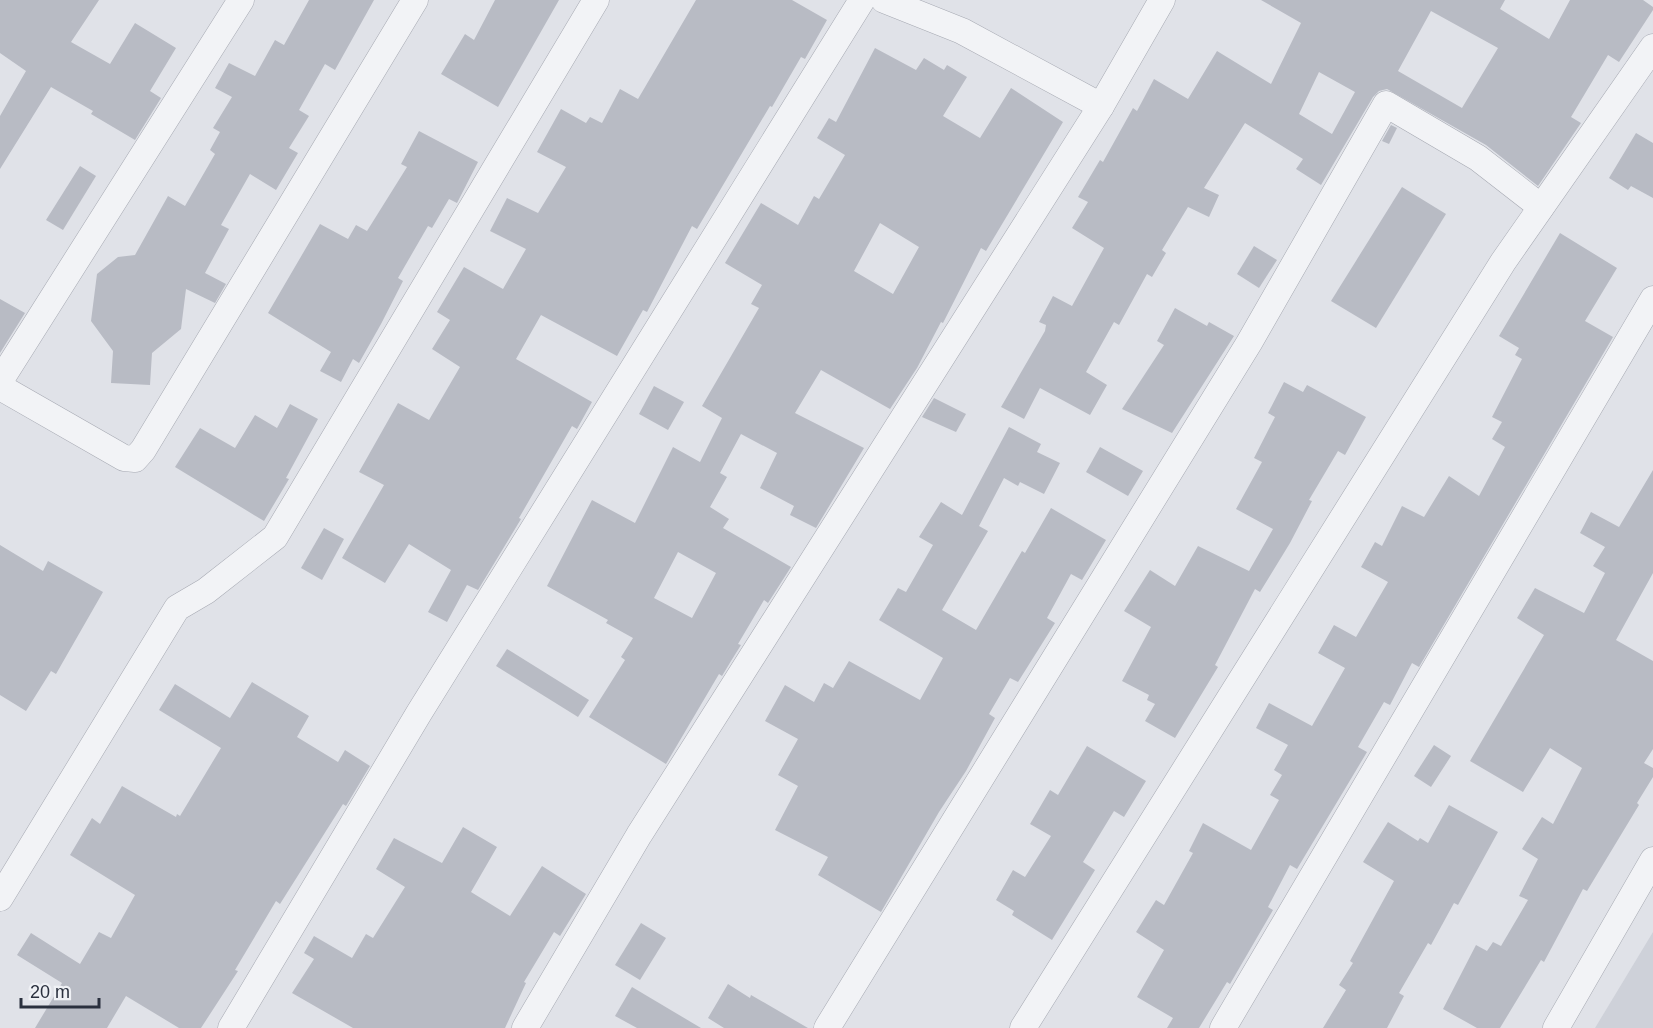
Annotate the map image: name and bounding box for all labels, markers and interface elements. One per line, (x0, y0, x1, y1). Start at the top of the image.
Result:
scale bar (21, 971, 99, 1009)
text: 20 m (30, 982, 70, 1002)

